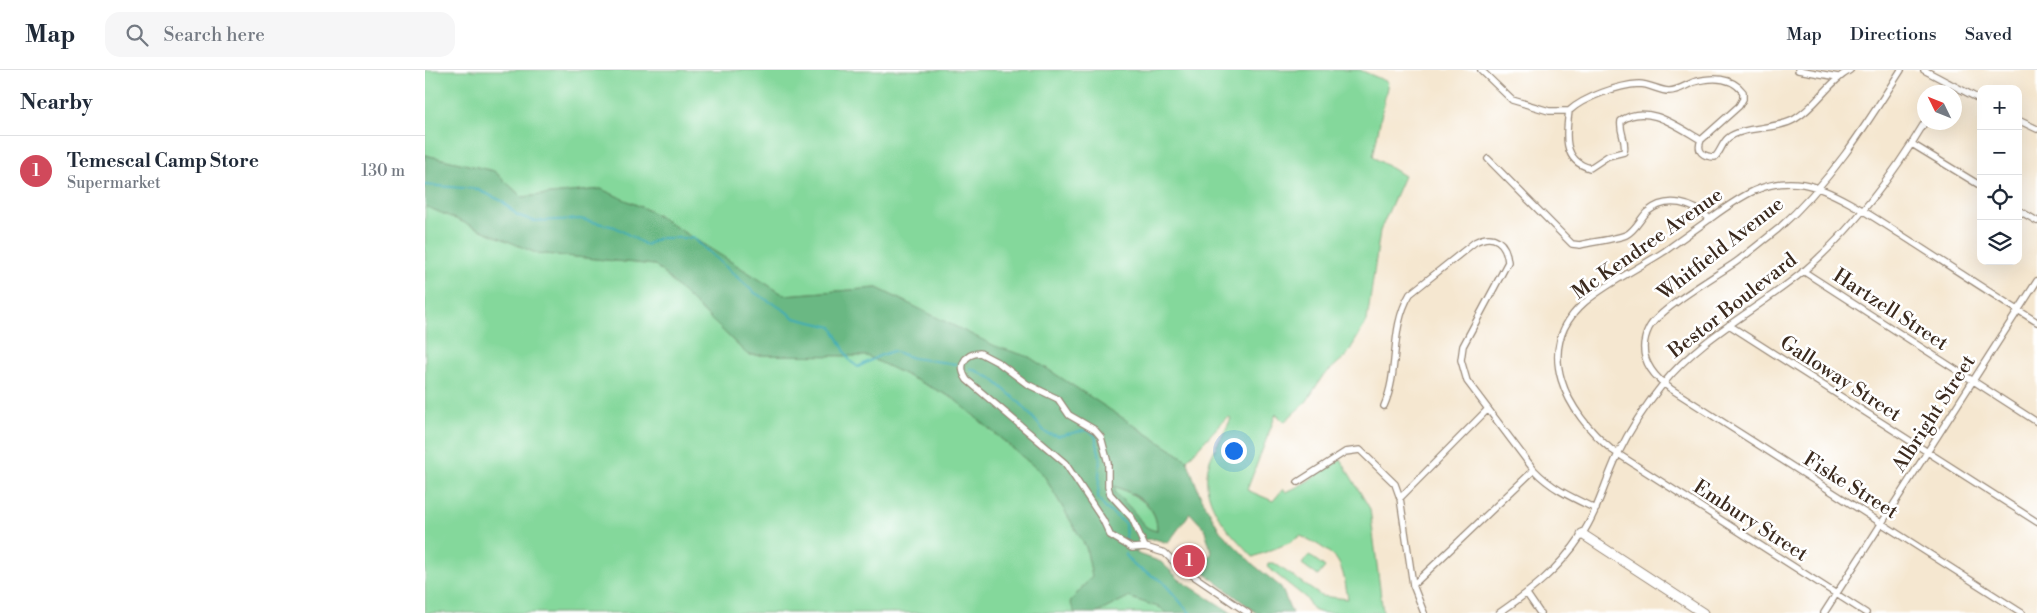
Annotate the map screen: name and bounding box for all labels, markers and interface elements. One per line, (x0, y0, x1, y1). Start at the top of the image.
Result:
search box (105, 12, 455, 57)
text: Map (25, 20, 75, 50)
icon: search (123, 21, 151, 49)
text: Search here (163, 23, 265, 47)
text: Map (1786, 23, 1822, 46)
text: Directions (1850, 23, 1937, 46)
text: Saved (1965, 23, 2012, 46)
north arrow (1917, 85, 1962, 130)
map controls (1977, 85, 2022, 265)
button: + (1977, 85, 2022, 130)
text: Nearby (20, 90, 93, 116)
button: − (1977, 130, 2022, 175)
text: Temescal Camp Store (67, 149, 259, 173)
text: 1 (32, 161, 40, 181)
text: 130 m (361, 161, 405, 181)
text: Supermarket (67, 173, 161, 193)
button: locate (1977, 175, 2022, 220)
street label: Mc Kendree Avenue (1568, 183, 1728, 306)
street label: Whitfield Avenue (1652, 192, 1789, 307)
button: layers (1977, 220, 2022, 265)
street label: Bestor Boulevard (1663, 248, 1803, 365)
street label: Hartzell Street (1828, 264, 1953, 357)
street label: Galloway Street (1775, 331, 1906, 428)
street label: Albright Street (1887, 351, 1981, 478)
your location (1221, 438, 1247, 464)
street label: Fiske Street (1798, 447, 1902, 525)
street label: Embury Street (1688, 475, 1812, 568)
pin: 1 (1173, 542, 1205, 580)

